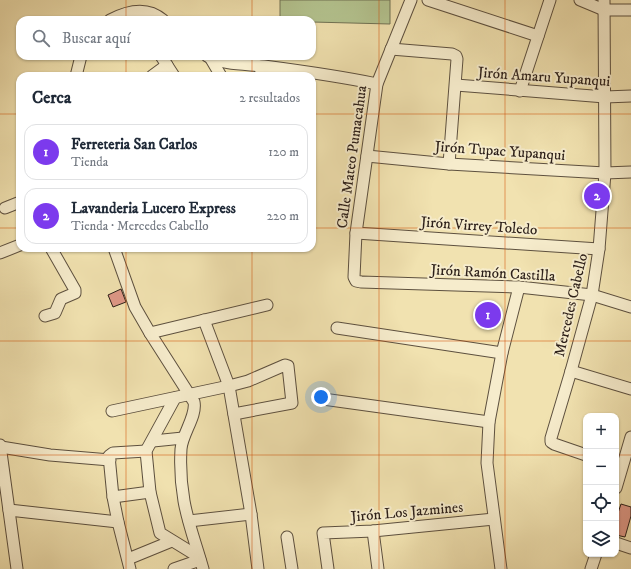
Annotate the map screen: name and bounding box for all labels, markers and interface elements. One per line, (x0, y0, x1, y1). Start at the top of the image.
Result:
search box (16, 16, 316, 60)
icon: search (30, 27, 52, 49)
text: Buscar aquí (62, 29, 130, 48)
street label: Jirón Amaru Yupanqui (475, 63, 611, 91)
street label: Calle Mateo Pumacahua (333, 84, 372, 230)
text: Cerca (32, 87, 71, 109)
text: 2 resultados (239, 90, 300, 106)
text: Ferreteria San Carlos (71, 135, 197, 154)
street label: Jirón Tupac Yupanqui (432, 137, 566, 165)
text: 1 (44, 144, 48, 160)
text: 120 m (268, 144, 299, 160)
text: Tienda (71, 154, 108, 170)
pin: 2 (584, 181, 610, 211)
text: Lavanderia Lucero Express (71, 199, 236, 218)
text: 2 (43, 208, 49, 224)
text: 220 m (267, 208, 299, 224)
street label: Jirón Virrey Toledo (418, 212, 538, 240)
text: Tienda · Mercedes Cabello (71, 218, 209, 234)
street label: Mercedes Cabello (550, 251, 592, 359)
street label: Jirón Ramón Castilla (428, 260, 556, 286)
pin: 1 (475, 300, 501, 330)
your location (311, 387, 331, 407)
map controls (583, 413, 619, 557)
button: + (583, 413, 619, 449)
button: − (583, 449, 619, 485)
button: locate (583, 485, 619, 521)
street label: Jirón Los Jazmines (348, 498, 464, 527)
button: layers (583, 521, 619, 557)

